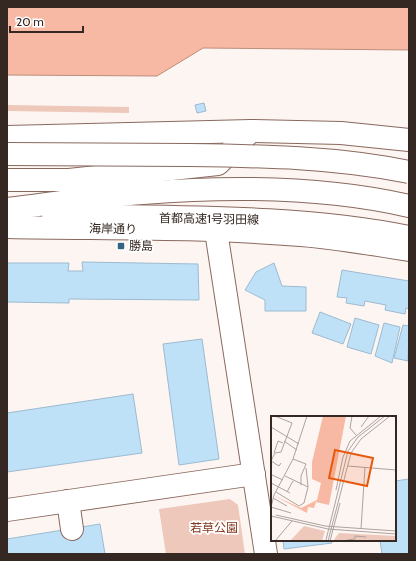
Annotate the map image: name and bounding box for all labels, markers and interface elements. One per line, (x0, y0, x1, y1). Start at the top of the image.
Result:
scale bar (10, 8, 83, 34)
text: 20 m (16, 14, 44, 29)
street label: 首都高速1号羽田線 (159, 210, 259, 227)
street label: 海岸通り (89, 221, 137, 236)
place label: 勝島 (129, 238, 153, 253)
marker: 勝島 (116, 241, 126, 251)
inset map (271, 416, 396, 541)
park label: 若草公園 (190, 520, 238, 535)

